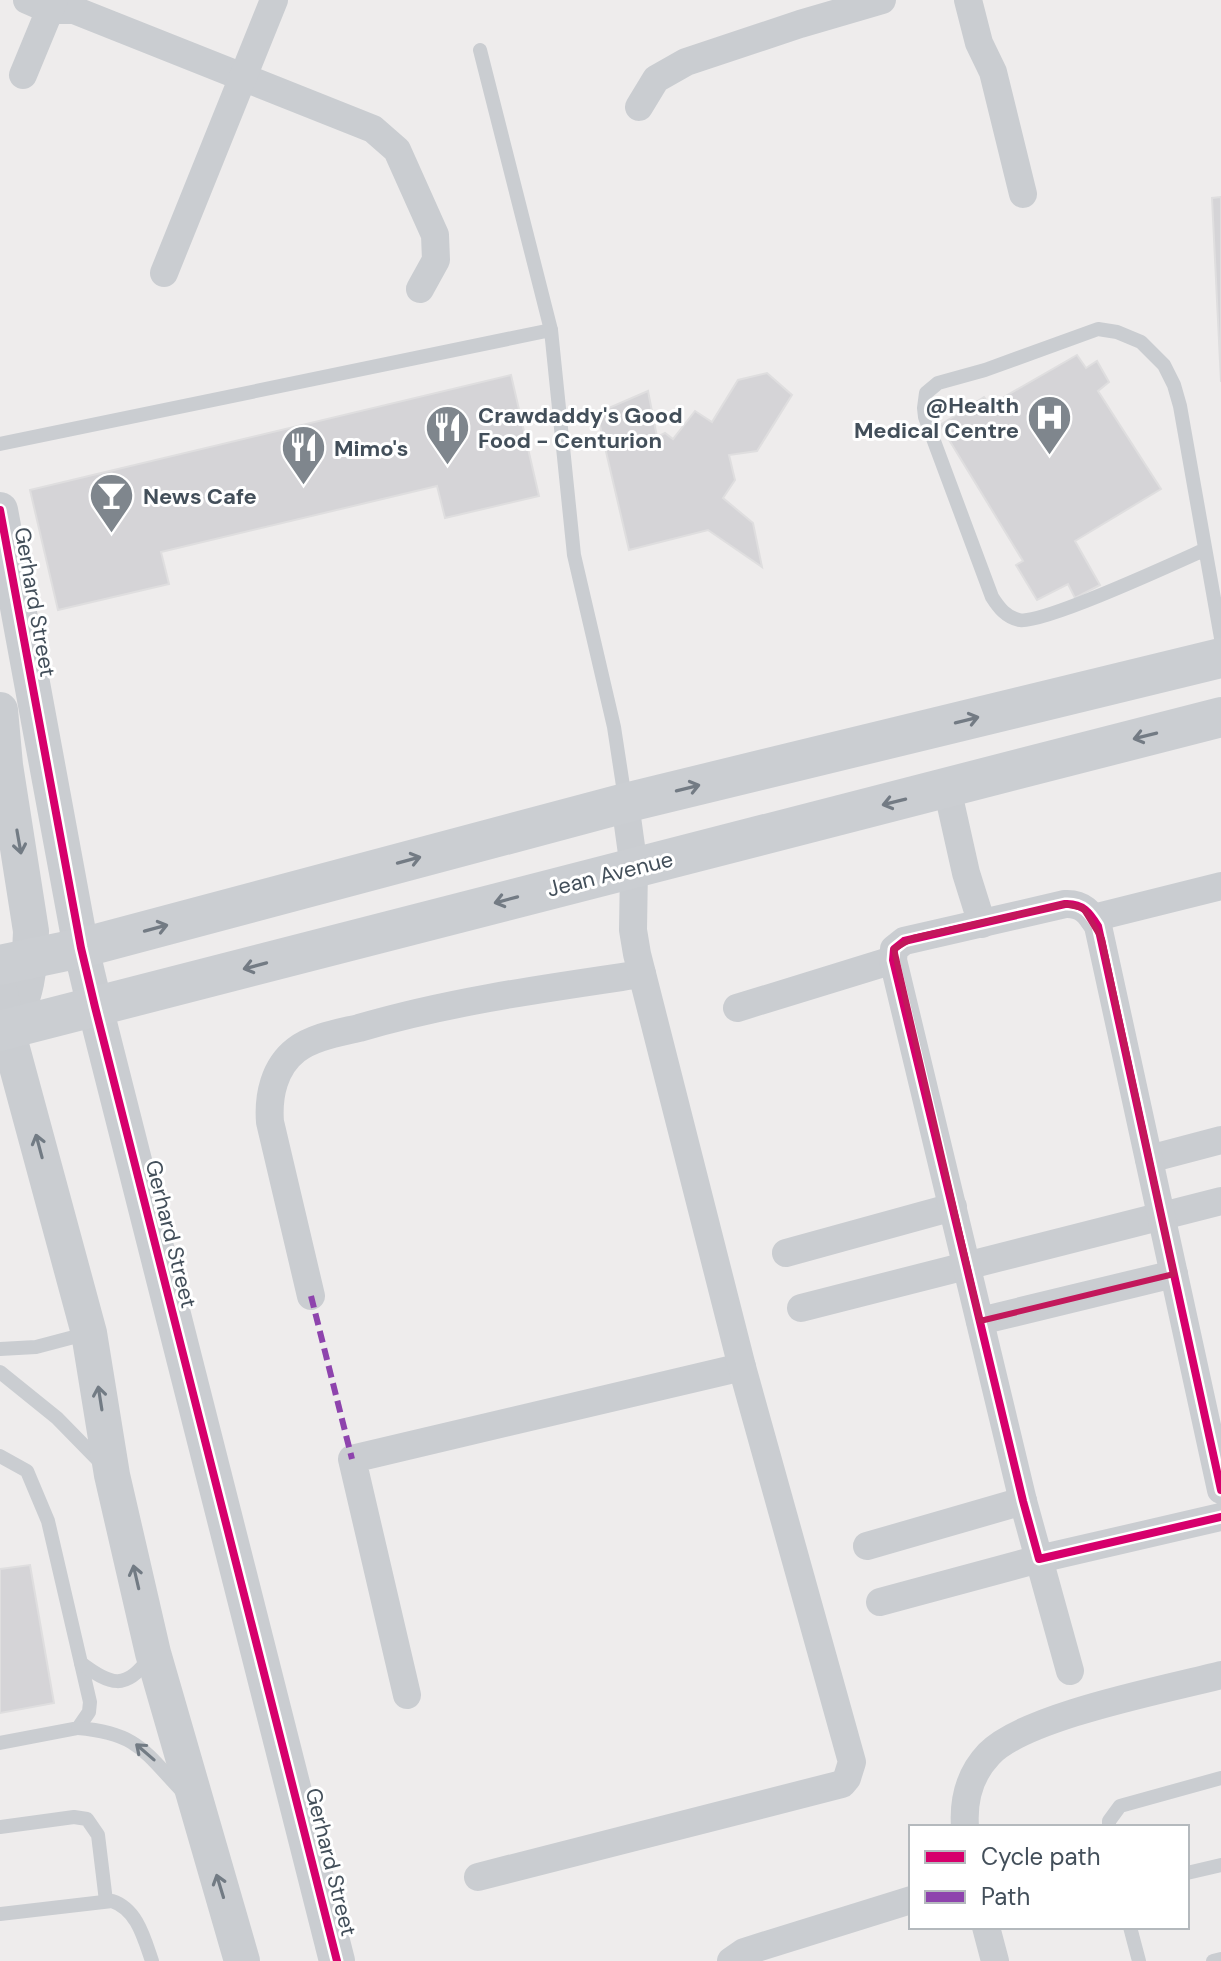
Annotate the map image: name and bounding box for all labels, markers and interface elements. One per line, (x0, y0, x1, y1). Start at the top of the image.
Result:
place label: @Health Medical Centre (854, 391, 1019, 445)
hospital icon: @Health Medical Centre (1026, 394, 1074, 457)
place label: Crawdaddy's Good Food - Centurion (478, 401, 683, 455)
restaurant icon: Crawdaddy's Good Food - Centurion (423, 404, 471, 467)
restaurant icon: Mimo's (279, 424, 327, 487)
place label: Mimo's (334, 434, 409, 463)
bar icon: News Cafe (88, 472, 136, 535)
place label: News Cafe (143, 482, 257, 511)
street label: Gerhard Street (8, 525, 62, 679)
one-way arrow (954, 711, 980, 726)
one-way arrow (1133, 729, 1159, 744)
one-way arrow (674, 780, 700, 795)
one-way arrow (881, 795, 907, 810)
one-way arrow (12, 829, 27, 855)
street label: Jean Avenue (544, 844, 676, 904)
one-way arrow (395, 852, 421, 867)
one-way arrow (494, 894, 520, 909)
one-way arrow (143, 920, 169, 935)
one-way arrow (242, 959, 268, 974)
one-way arrow (30, 1133, 45, 1159)
street label: Gerhard Street (139, 1157, 203, 1311)
one-way arrow (92, 1386, 107, 1411)
one-way arrow (127, 1565, 142, 1590)
one-way arrow (136, 1743, 156, 1761)
street label: Gerhard Street (299, 1785, 363, 1939)
legend (909, 1825, 1189, 1929)
text: Cycle path (981, 1841, 1100, 1872)
one-way arrow (212, 1874, 227, 1900)
text: Path (981, 1881, 1030, 1912)

